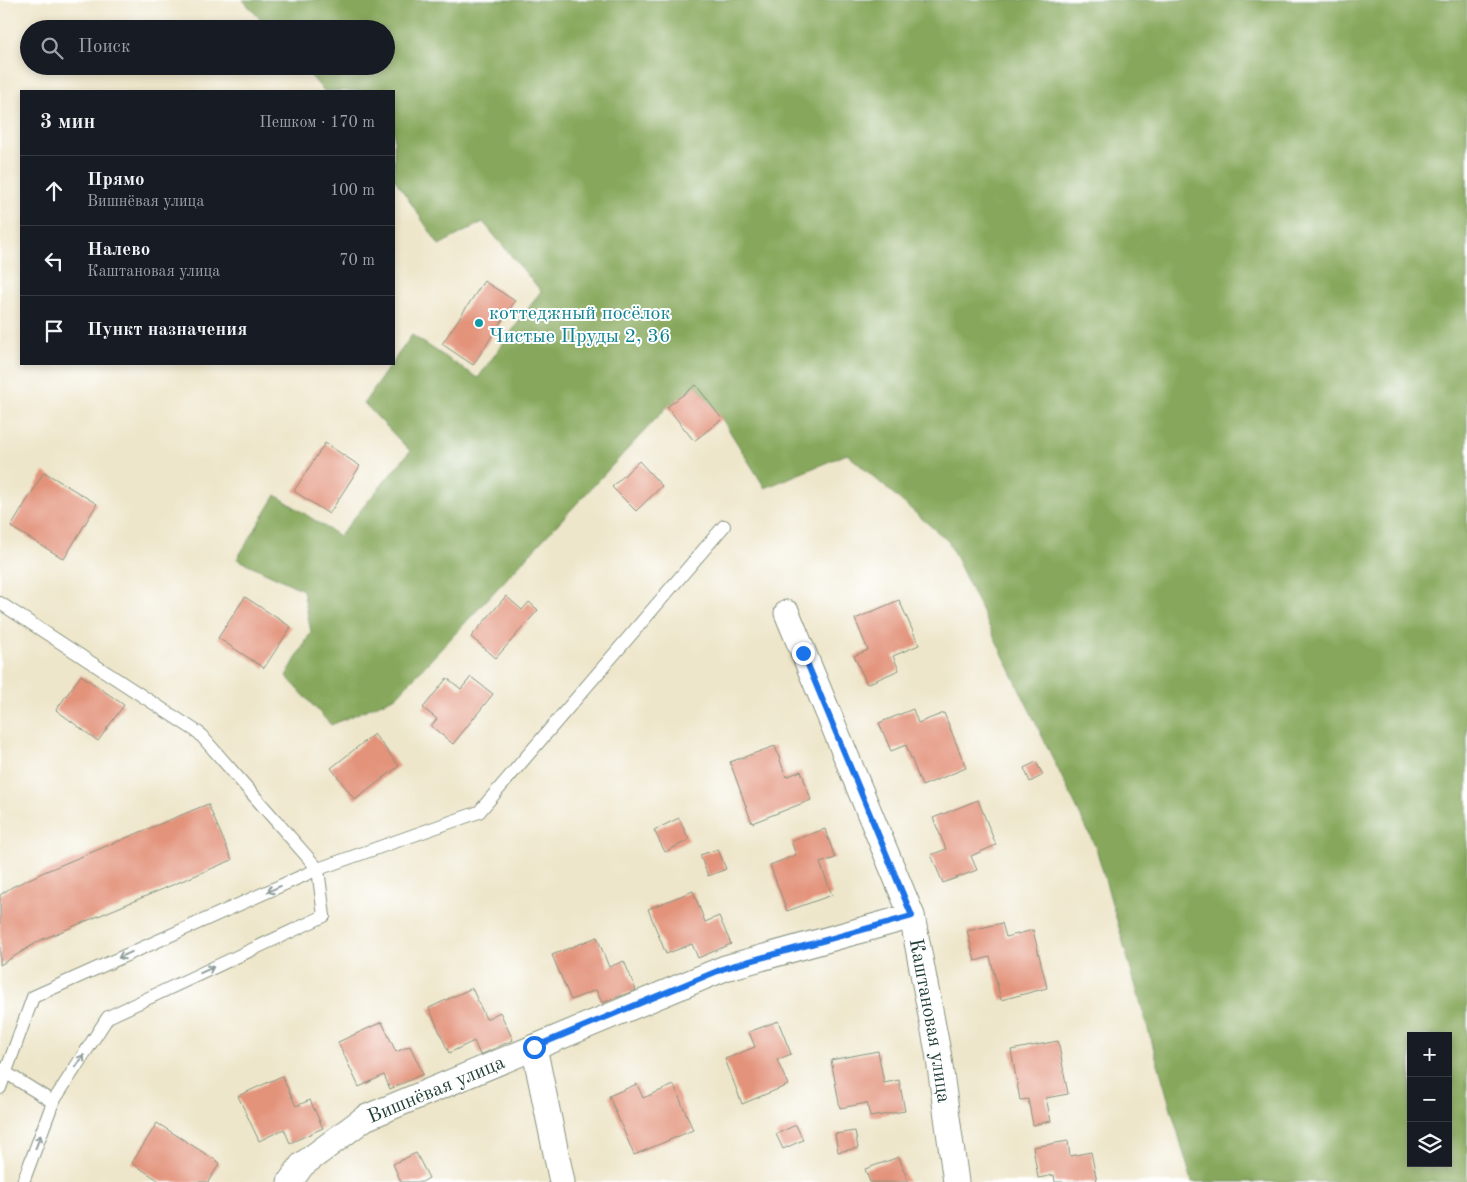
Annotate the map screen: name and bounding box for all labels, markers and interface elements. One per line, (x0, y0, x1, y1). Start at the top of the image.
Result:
search box (20, 20, 395, 75)
icon: search (38, 34, 66, 62)
text: Поиск (78, 38, 130, 57)
text: 3 мин (40, 112, 95, 133)
text: Пешком · 170 m (259, 115, 375, 131)
text: Прямо (87, 171, 145, 190)
icon: ahead (40, 177, 68, 205)
text: 100 m (330, 183, 375, 199)
text: Вишнёвая улица (87, 194, 204, 210)
text: Налево (87, 241, 150, 260)
icon: left (40, 247, 68, 275)
text: 70 m (339, 253, 375, 269)
text: Каштановая улица (87, 264, 220, 280)
place label: коттеджный посёлок Чистые Пруды 2, 36 (489, 304, 671, 347)
icon: arrive (40, 317, 68, 345)
marker: коттеджный посёлок Чистые Пруды 2, 36 (473, 317, 485, 329)
text: Пункт назначения (87, 321, 247, 340)
route end (792, 642, 815, 665)
one-way arrow (267, 884, 282, 894)
street label: Каштановая улица (905, 937, 953, 1104)
one-way arrow (118, 951, 133, 961)
one-way arrow (199, 965, 214, 975)
map controls (1407, 1032, 1452, 1167)
button: + (1407, 1032, 1452, 1077)
route start (523, 1036, 546, 1059)
street label: Вишнёвая улица (365, 1053, 508, 1128)
one-way arrow (75, 1055, 85, 1069)
button: − (1407, 1077, 1452, 1122)
button: layers (1407, 1122, 1452, 1167)
one-way arrow (34, 1135, 43, 1150)

